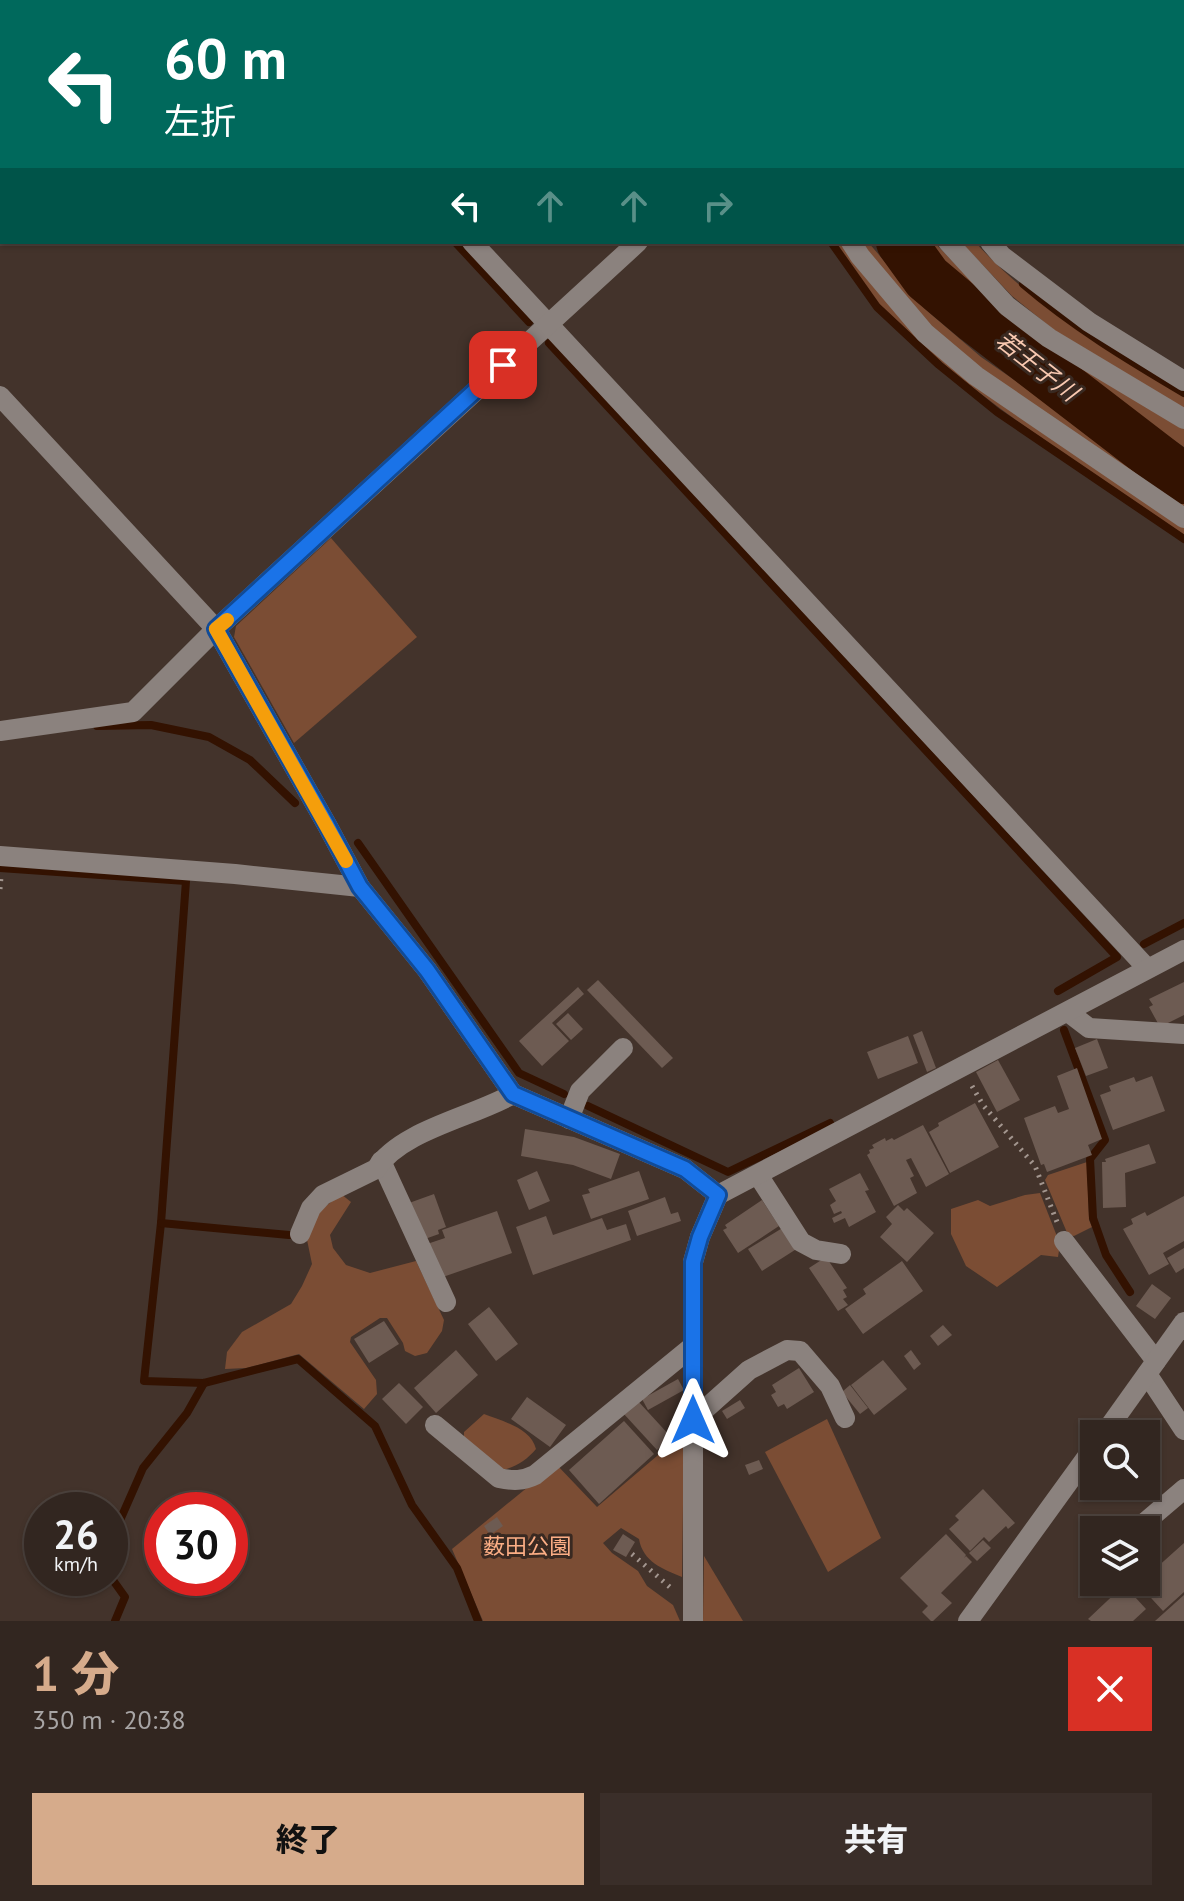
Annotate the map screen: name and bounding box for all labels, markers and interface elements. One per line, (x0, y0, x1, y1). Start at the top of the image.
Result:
text: 60 m (164, 22, 287, 94)
icon: left (32, 32, 136, 136)
text: 左折 (164, 97, 236, 144)
icon: left (444, 184, 488, 228)
icon: ahead (528, 184, 572, 228)
icon: ahead (612, 184, 656, 228)
icon: right (696, 184, 740, 228)
water label: 若王子川 (990, 324, 1087, 410)
pin (469, 331, 537, 399)
icon: arrive (481, 343, 525, 387)
position arrow (651, 1378, 735, 1462)
map controls (1080, 1420, 1160, 1596)
button: search (1080, 1420, 1160, 1500)
speed limit sign: 30 (144, 1492, 248, 1596)
text: 26 (53, 1508, 99, 1560)
button: layers (1080, 1516, 1160, 1596)
park label: 薮田公園 (483, 1532, 571, 1560)
text: km/h (54, 1551, 98, 1577)
text: 1 分 (32, 1642, 119, 1704)
button: close (1068, 1647, 1152, 1731)
text: 350 m · 20:38 (32, 1703, 186, 1736)
button: 終了 (32, 1793, 584, 1885)
button: 共有 (600, 1793, 1152, 1885)

